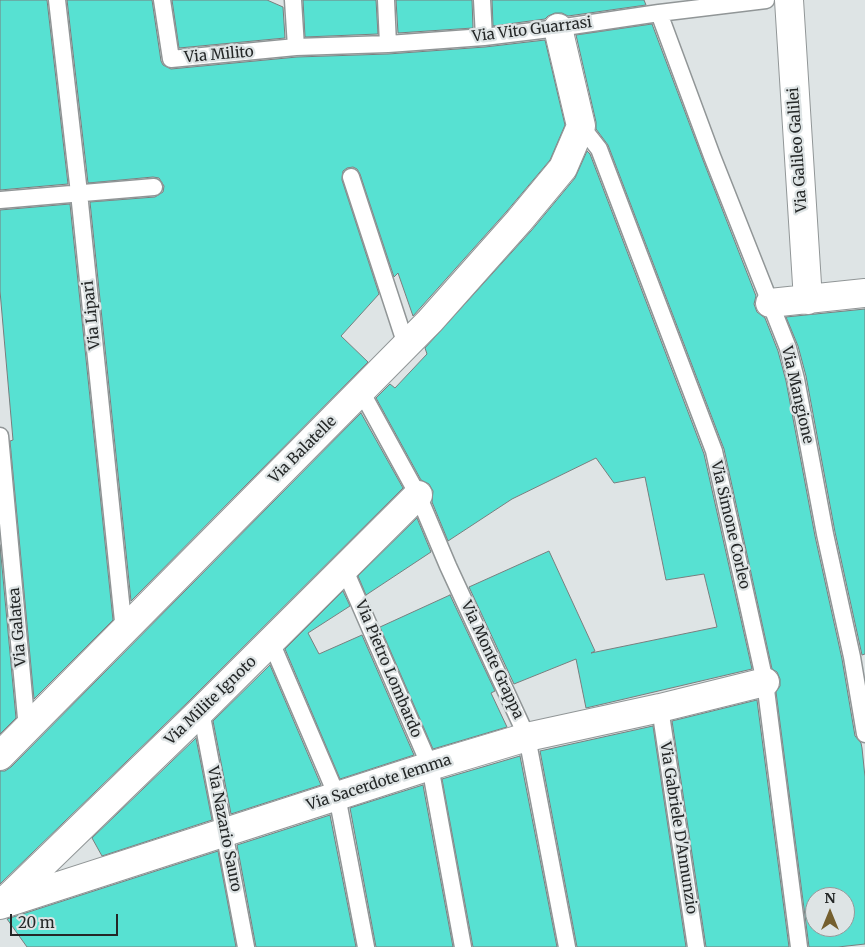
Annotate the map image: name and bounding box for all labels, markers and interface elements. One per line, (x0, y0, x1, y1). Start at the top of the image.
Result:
street label: Via Vito Guarrasi (471, 14, 593, 46)
street label: Via Milito (184, 43, 254, 67)
street label: Via Galileo Galilei (785, 87, 811, 213)
street label: Via Lipari (79, 280, 105, 350)
street label: Via Mangione (777, 344, 817, 446)
street label: Via Balatelle (266, 413, 340, 487)
street label: Via Simone Corleo (707, 459, 753, 591)
street label: Via Galatea (6, 587, 30, 667)
street label: Via Pietro Lombardo (351, 598, 425, 740)
street label: Via Monte Grappa (457, 598, 527, 722)
street label: Via Milite Ignoto (162, 653, 260, 749)
street label: Via Gabriele D'Annunzio (655, 741, 701, 915)
street label: Via Sacerdote Iemma (304, 751, 454, 815)
street label: Via Nazario Sauro (203, 765, 245, 893)
north arrow (805, 887, 855, 937)
text: N (824, 889, 836, 907)
scale bar (12, 904, 120, 936)
text: 20 m (18, 913, 55, 932)

